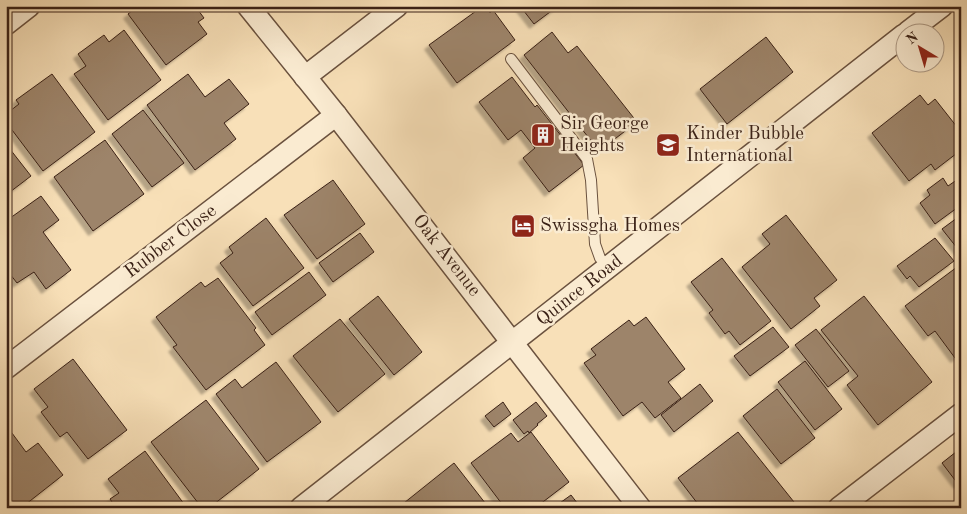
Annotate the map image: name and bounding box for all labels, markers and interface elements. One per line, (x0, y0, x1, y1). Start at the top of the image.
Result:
north arrow (894, 22, 944, 72)
text: N (904, 30, 921, 47)
place label: Sir George Heights (560, 115, 649, 156)
building icon: Sir George Heights (530, 122, 556, 148)
place label: Kinder Bubble International (686, 125, 804, 166)
school or university icon: Kinder Bubble International (655, 132, 681, 158)
street label: Rubber Close (122, 202, 220, 282)
street label: Oak Avenue (408, 211, 484, 301)
hotel icon: Swissgha Homes (510, 213, 536, 239)
place label: Swissgha Homes (540, 217, 680, 236)
street label: Quince Road (533, 252, 627, 330)

